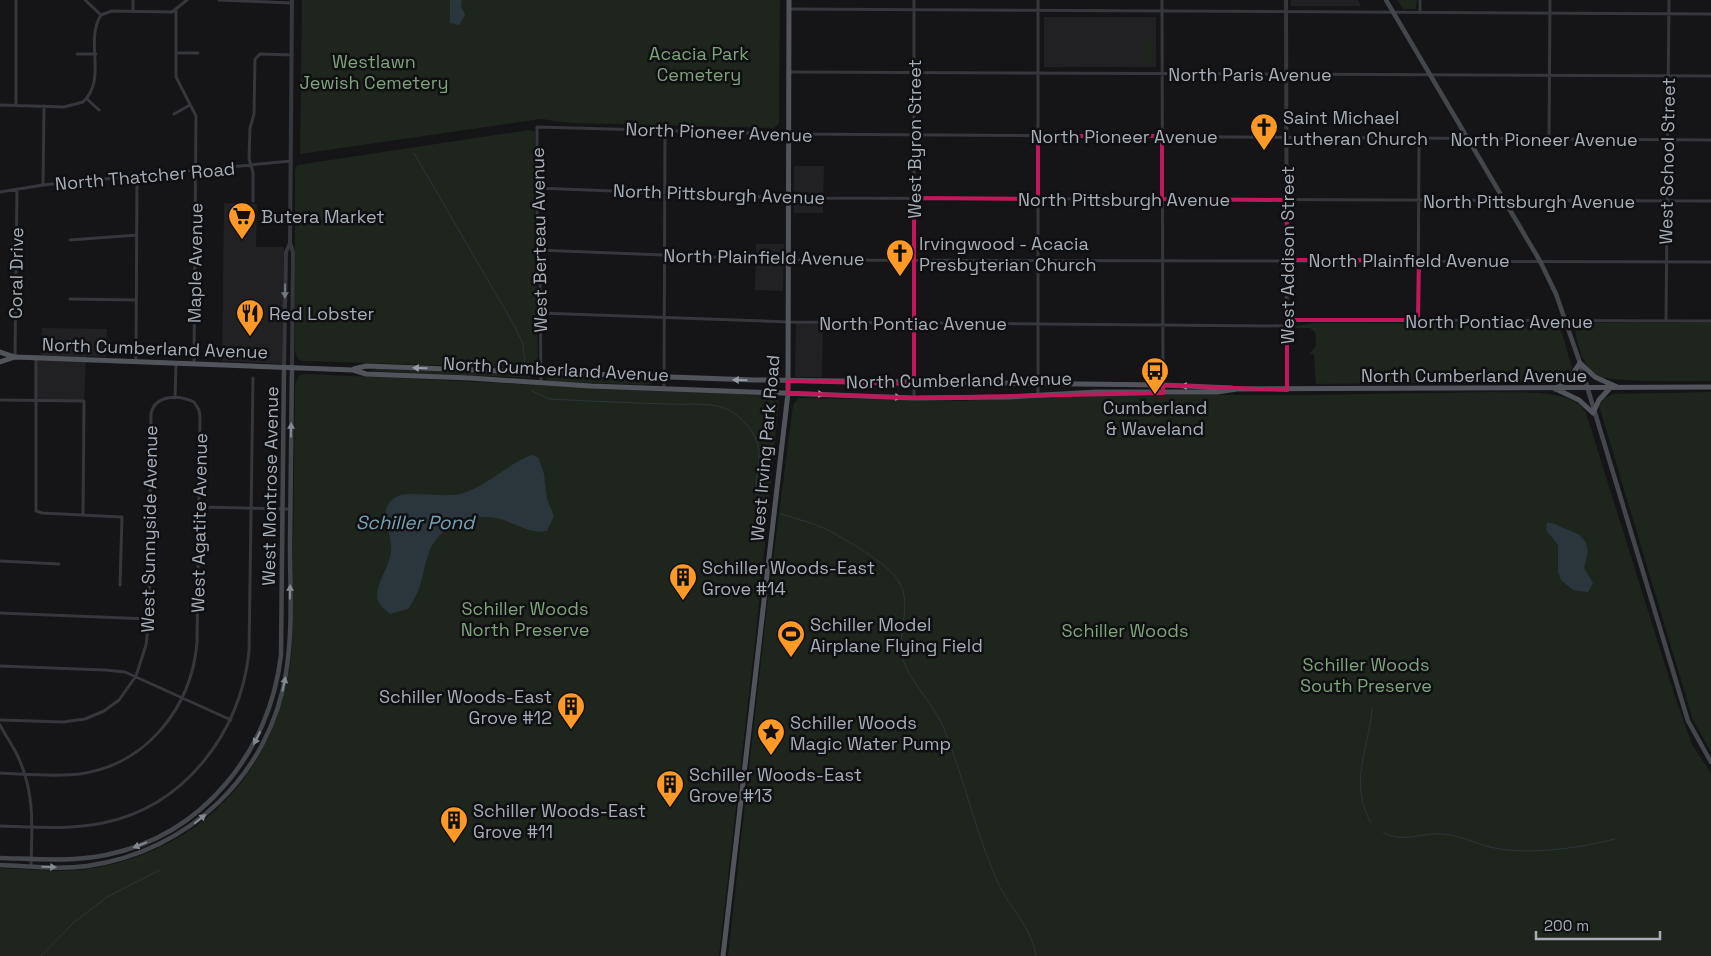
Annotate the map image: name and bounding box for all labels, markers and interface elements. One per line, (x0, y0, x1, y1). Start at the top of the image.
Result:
park label: Acacia Park Cemetery (649, 42, 749, 86)
park label: Westlawn Jewish Cemetery (299, 50, 449, 94)
street label: West Byron Street (903, 59, 926, 219)
street label: North Paris Avenue (1168, 63, 1332, 86)
street label: West School Street (1654, 77, 1680, 245)
place label: Saint Michael Lutheran Church (1283, 106, 1428, 150)
church icon: Saint Michael Lutheran Church (1249, 112, 1279, 151)
street label: North Pioneer Avenue (625, 117, 813, 147)
street label: North Pioneer Avenue (1030, 125, 1218, 148)
street label: North Pioneer Avenue (1450, 128, 1638, 151)
street label: West Berteau Avenue (526, 147, 552, 333)
street label: North Thatcher Road (54, 157, 236, 195)
street label: West Addison Street (1276, 166, 1299, 344)
street label: North Pittsburgh Avenue (613, 179, 825, 209)
street label: North Pittsburgh Avenue (1018, 188, 1230, 211)
street label: North Pittsburgh Avenue (1423, 190, 1635, 213)
supermarket icon: Butera Market (227, 201, 257, 240)
street label: Maple Avenue (182, 203, 208, 323)
place label: Butera Market (261, 205, 384, 228)
street label: Coral Drive (4, 227, 28, 319)
place label: Irvingwood - Acacia Presbyterian Church (919, 232, 1097, 276)
church icon: Irvingwood - Acacia Presbyterian Church (885, 238, 915, 277)
street label: North Plainfield Avenue (663, 244, 865, 270)
street label: North Plainfield Avenue (1308, 249, 1510, 272)
one-way arrow (281, 283, 289, 299)
restaurant icon: Red Lobster (235, 298, 265, 337)
place label: Red Lobster (269, 302, 375, 325)
street label: North Pontiac Avenue (1405, 310, 1593, 333)
street label: North Pontiac Avenue (819, 312, 1007, 335)
street label: North Cumberland Avenue (42, 333, 268, 363)
street label: North Cumberland Avenue (442, 352, 670, 386)
street label: West Irving Park Road (745, 354, 785, 542)
bus stop icon: Cumberland & Waveland (1140, 356, 1170, 395)
one-way arrow (412, 364, 428, 372)
street label: North Cumberland Avenue (1361, 364, 1587, 387)
street label: North Cumberland Avenue (846, 367, 1072, 393)
one-way arrow (731, 376, 747, 384)
one-way arrow (1180, 381, 1196, 389)
street label: West Montrose Avenue (257, 386, 283, 586)
one-way arrow (809, 390, 825, 398)
one-way arrow (887, 393, 903, 401)
place label: Cumberland & Waveland (1103, 396, 1207, 440)
one-way arrow (287, 422, 295, 438)
street label: West Sunnyside Avenue (136, 425, 162, 633)
street label: West Agatite Avenue (186, 433, 212, 613)
water label: Schiller Pond (356, 510, 476, 535)
place label: Schiller Woods-East Grove #14 (702, 556, 875, 600)
building icon: Schiller Woods-East Grove #14 (668, 562, 698, 601)
one-way arrow (286, 584, 294, 600)
park label: Schiller Woods North Preserve (461, 597, 589, 641)
place label: Schiller Model Airplane Flying Field (810, 613, 983, 657)
sports icon: Schiller Model Airplane Flying Field (776, 619, 806, 658)
park label: Schiller Woods (1062, 619, 1188, 642)
park label: Schiller Woods South Preserve (1300, 653, 1432, 697)
one-way arrow (280, 676, 288, 691)
place label: Schiller Woods-East Grove #12 (379, 685, 552, 729)
building icon: Schiller Woods-East Grove #12 (556, 691, 586, 730)
place label: Schiller Woods Magic Water Pump (790, 711, 951, 755)
place icon: Schiller Woods Magic Water Pump (756, 717, 786, 756)
one-way arrow (253, 731, 261, 745)
place label: Schiller Woods-East Grove #13 (689, 763, 862, 807)
building icon: Schiller Woods-East Grove #13 (655, 769, 685, 808)
place label: Schiller Woods-East Grove #11 (473, 799, 646, 843)
building icon: Schiller Woods-East Grove #11 (439, 805, 469, 844)
one-way arrow (194, 814, 207, 825)
one-way arrow (132, 841, 147, 849)
one-way arrow (41, 863, 57, 871)
scale bar (1536, 908, 1660, 940)
text: 200 m (1544, 916, 1589, 935)

